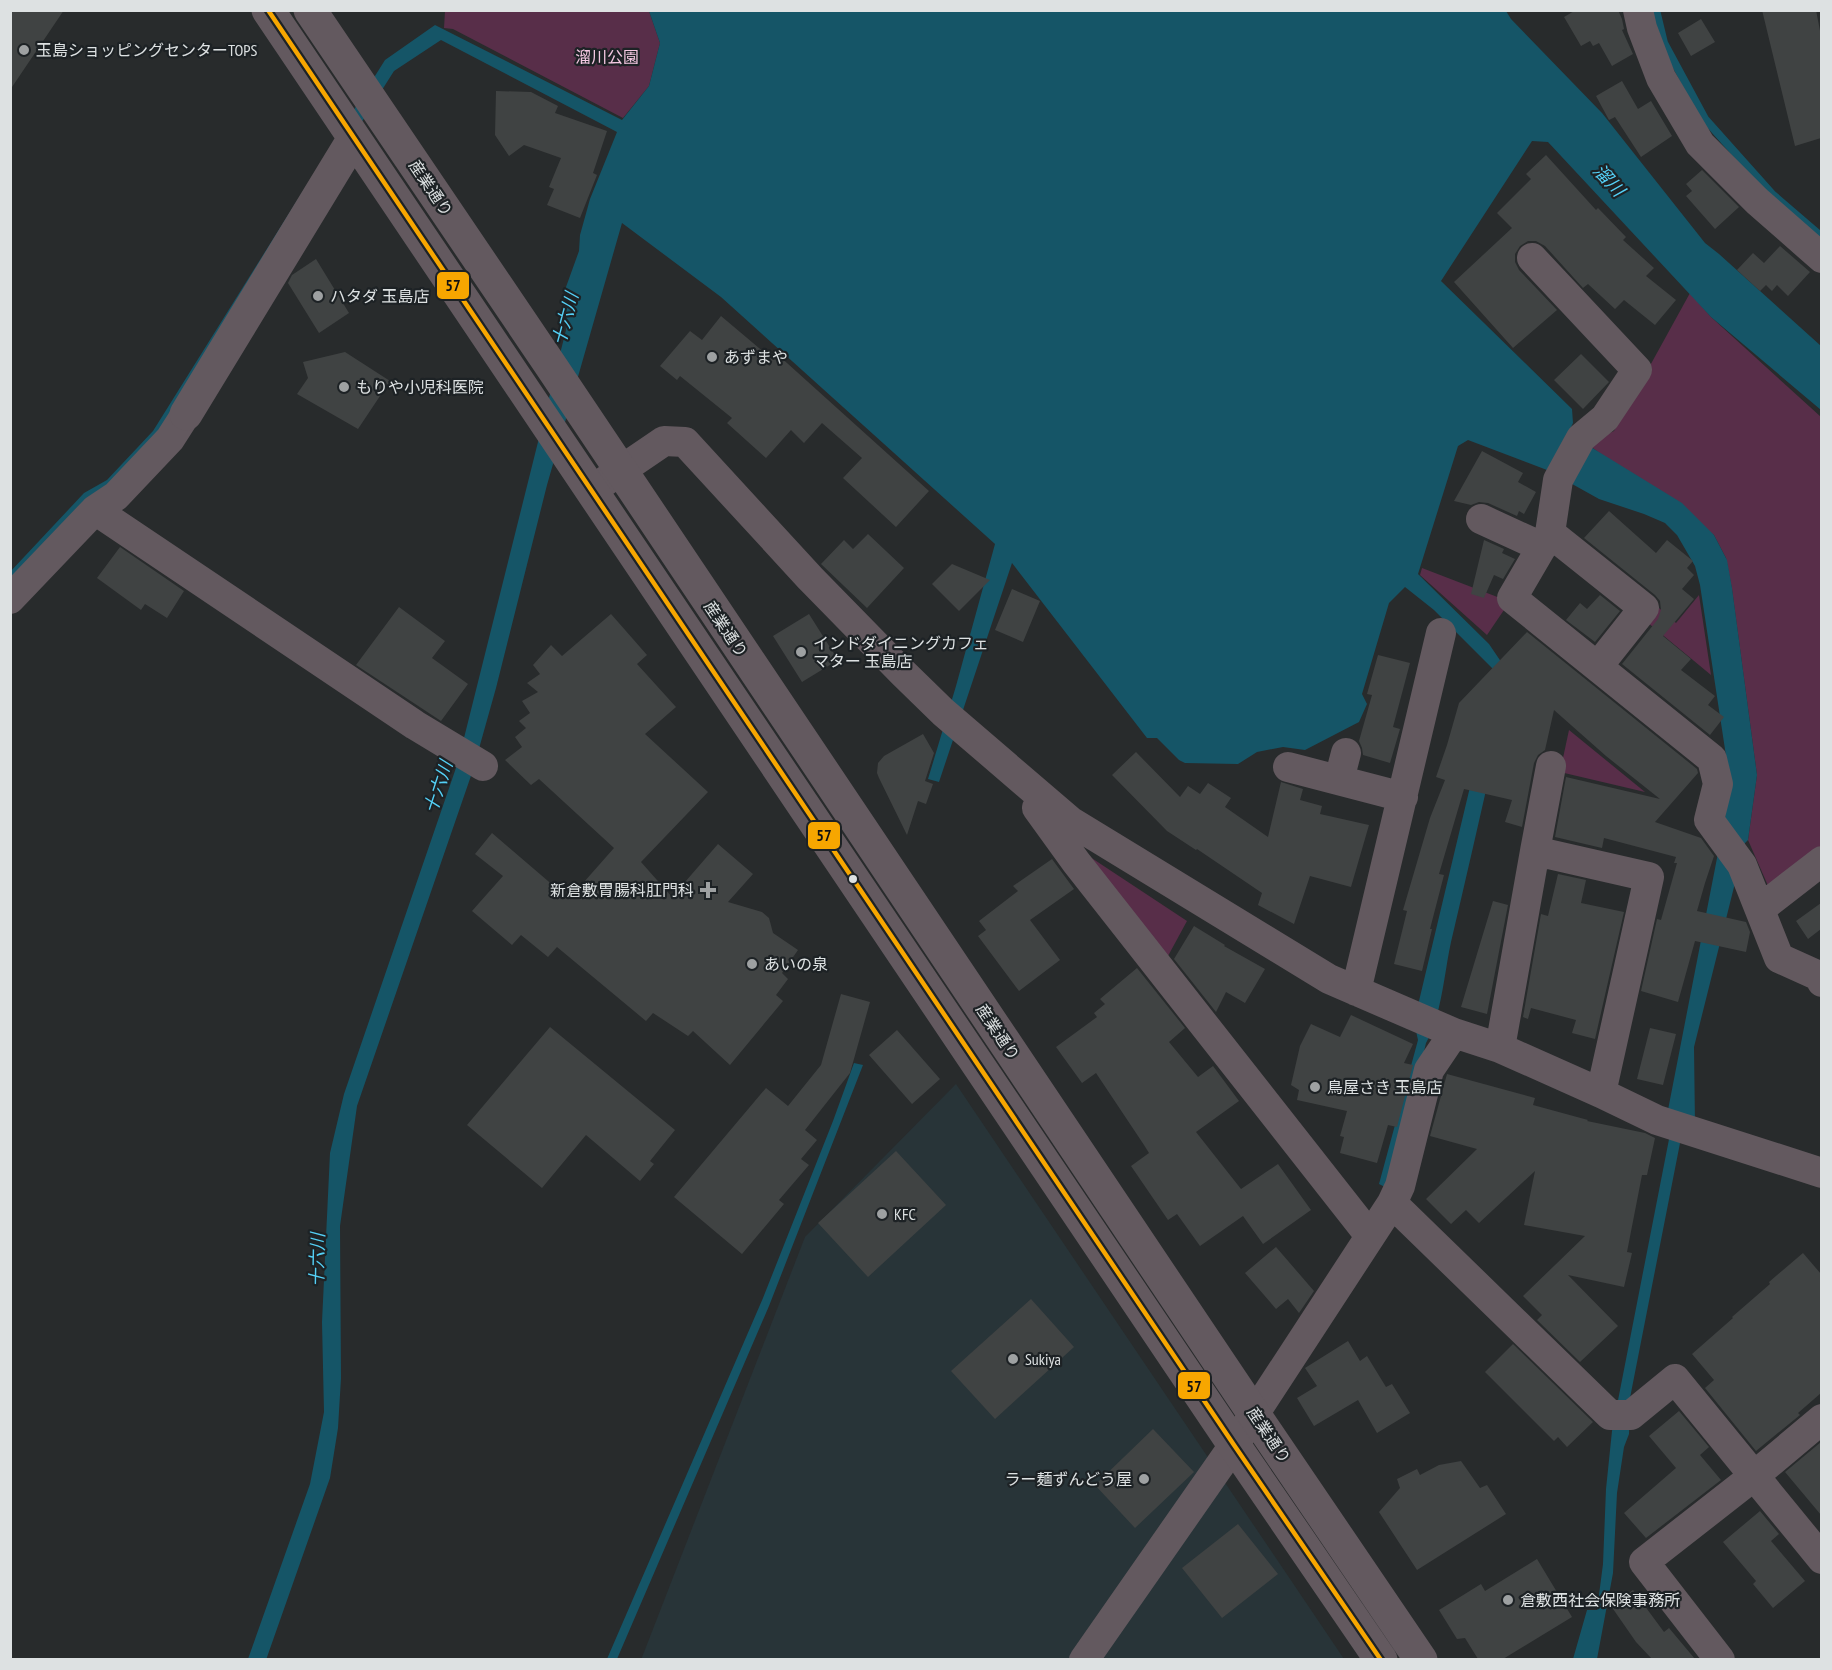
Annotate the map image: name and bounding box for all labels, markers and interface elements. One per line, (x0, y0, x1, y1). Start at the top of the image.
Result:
place label: 玉島ショッピングセンターTOPS (36, 40, 258, 60)
marker: 玉島ショッピングセンターTOPS (17, 43, 31, 57)
park label: 溜川公園 (575, 47, 639, 67)
street label: 産業通り (405, 156, 457, 220)
water label: 溜川 (1588, 159, 1631, 202)
line badge: 57 (436, 271, 470, 300)
text: 57 (445, 275, 461, 295)
place label: ハタダ 玉島店 (330, 286, 429, 306)
water label: 十六川 (547, 288, 584, 348)
marker: ハタダ 玉島店 (311, 289, 325, 303)
place label: あずまや (724, 347, 788, 367)
marker: あずまや (705, 350, 719, 364)
place label: もりや小児科医院 (356, 377, 484, 397)
marker: もりや小児科医院 (337, 380, 351, 394)
street label: 産業通り (700, 597, 752, 661)
place label: インドダイニングカフェ マター 玉島店 (813, 633, 989, 671)
marker: インドダイニングカフェ マター 玉島店 (794, 645, 808, 659)
water label: 十六川 (419, 756, 458, 816)
line badge: 57 (807, 821, 841, 850)
text: 57 (816, 825, 832, 845)
unlabelled marker (847, 873, 859, 885)
place label: 新倉敷胃腸科肛門科 (550, 880, 694, 900)
marker: 新倉敷胃腸科肛門科 (699, 881, 717, 899)
place label: あいの泉 (764, 954, 828, 974)
marker: あいの泉 (745, 957, 759, 971)
street label: 産業通り (972, 1000, 1024, 1064)
place label: 鳥屋さき 玉島店 (1327, 1077, 1442, 1097)
marker: 鳥屋さき 玉島店 (1308, 1080, 1322, 1094)
place label: KFC (894, 1204, 916, 1224)
marker: KFC (875, 1207, 889, 1221)
water label: 十六川 (305, 1231, 329, 1287)
place label: Sukiya (1025, 1349, 1061, 1369)
marker: Sukiya (1006, 1352, 1020, 1366)
line badge: 57 (1177, 1371, 1211, 1400)
text: 57 (1186, 1376, 1202, 1396)
street label: 産業通り (1243, 1403, 1295, 1467)
place label: ラー麺ずんどう屋 (1004, 1469, 1132, 1489)
marker: ラー麺ずんどう屋 (1137, 1472, 1151, 1486)
place label: 倉敷西社会保険事務所 (1520, 1590, 1680, 1610)
marker: 倉敷西社会保険事務所 (1501, 1593, 1515, 1607)

